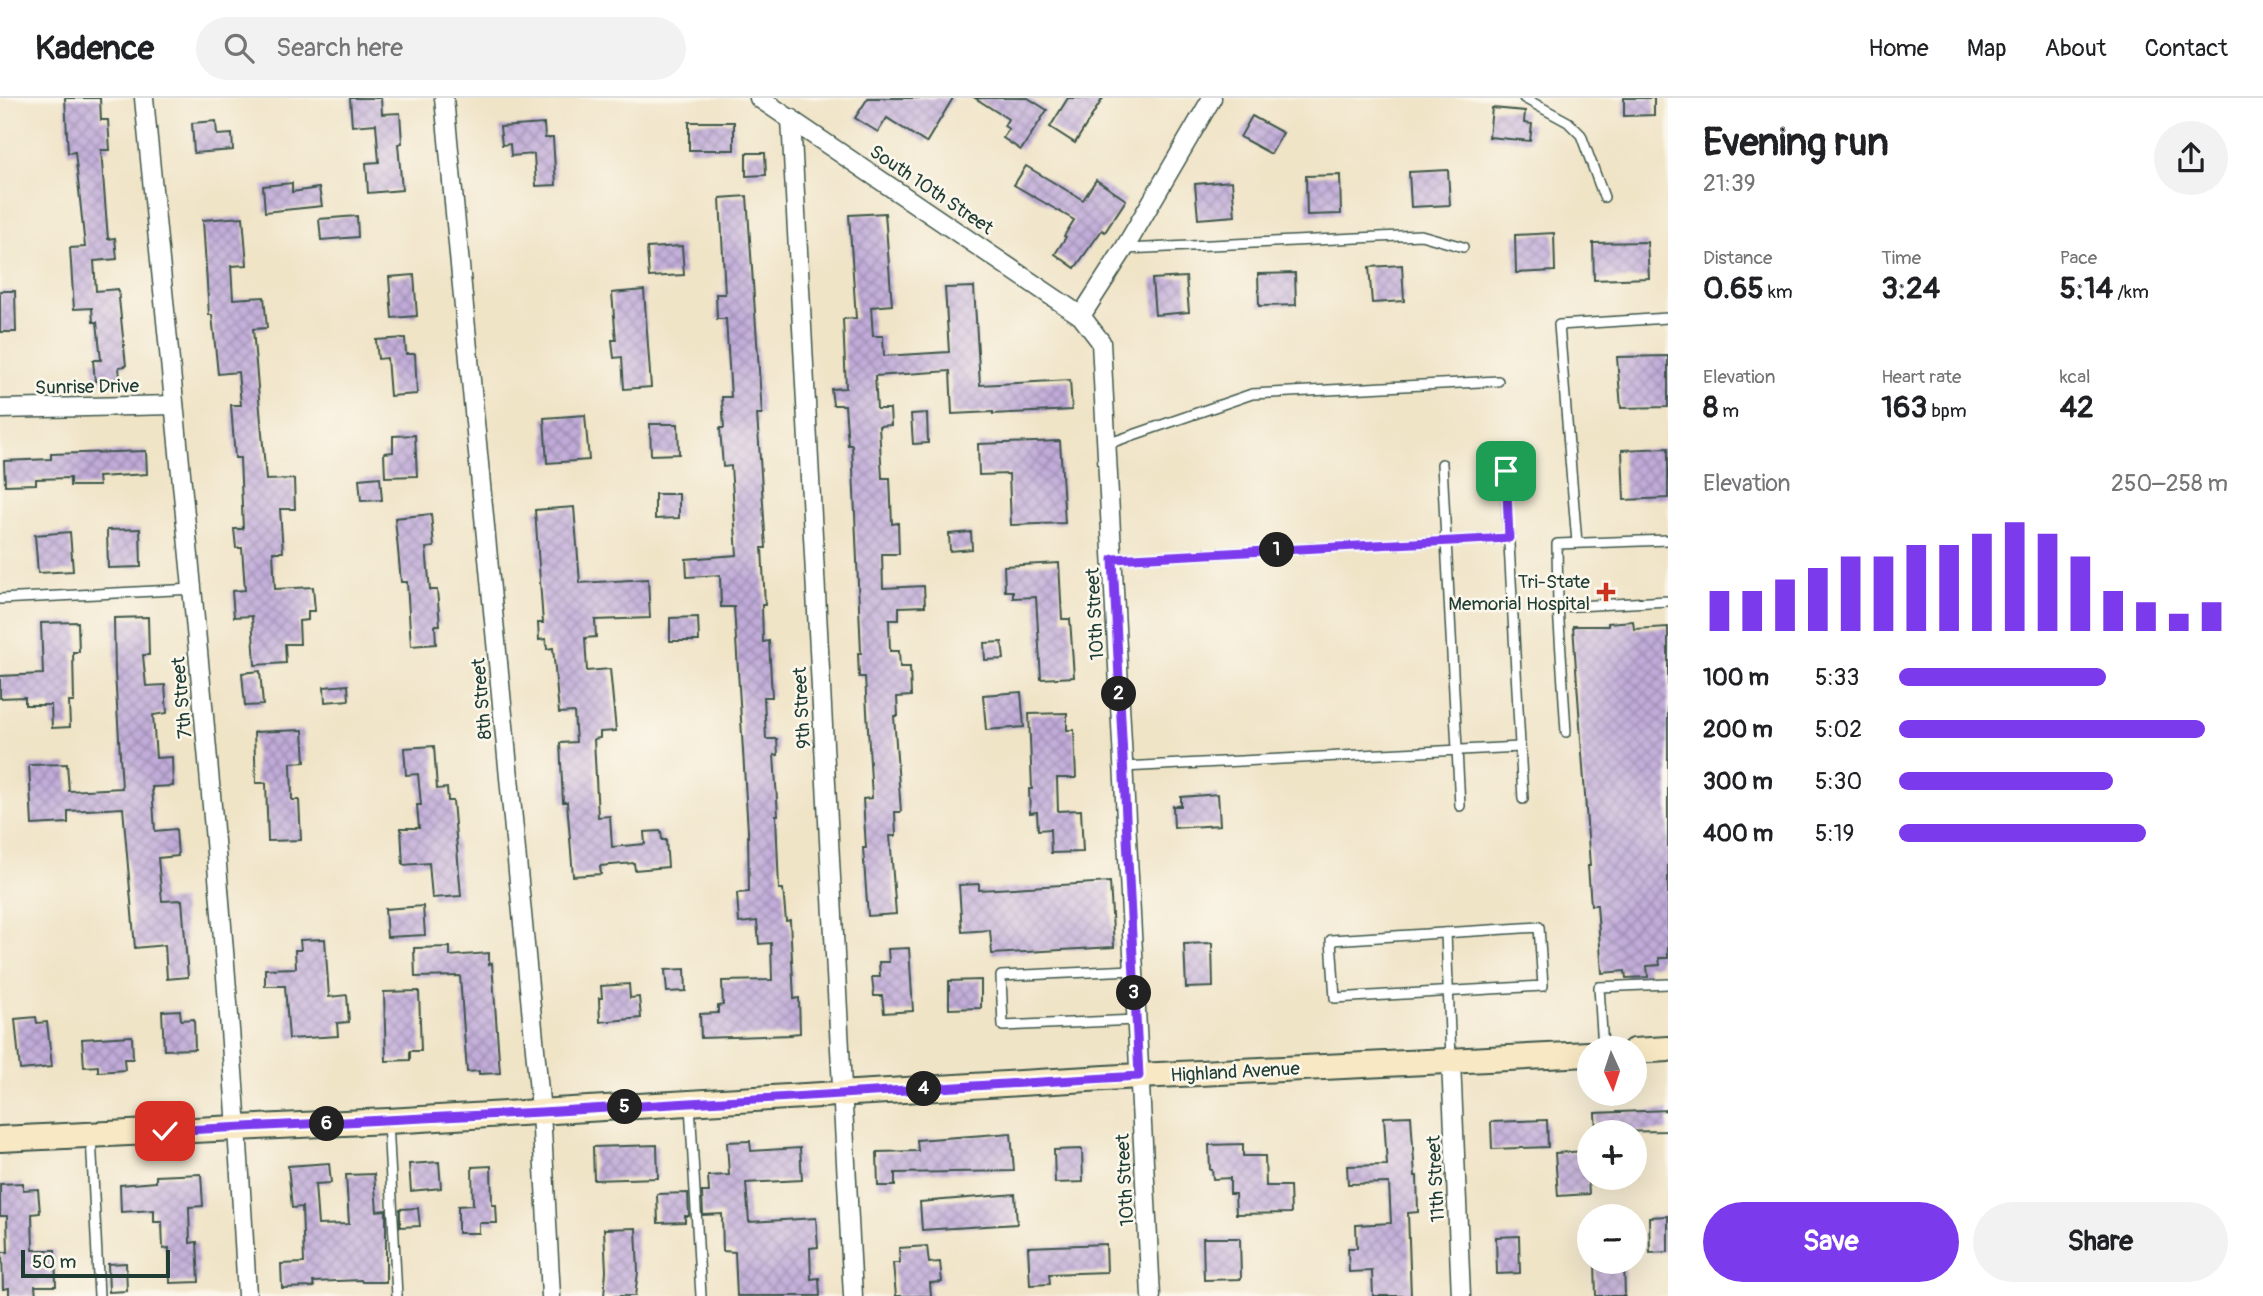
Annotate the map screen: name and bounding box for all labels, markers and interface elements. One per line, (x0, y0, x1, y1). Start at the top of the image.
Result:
search box (196, 17, 686, 80)
text: Kadence (35, 28, 154, 69)
icon: search (220, 29, 258, 67)
text: Search here (276, 32, 403, 64)
text: Home (1868, 34, 1929, 63)
text: Map (1967, 34, 2007, 63)
text: About (2045, 34, 2107, 63)
text: Contact (2145, 34, 2228, 63)
text: Evening run (1703, 119, 1889, 167)
button: share (2154, 121, 2228, 195)
street label: South 10th Street (865, 140, 998, 240)
text: 21:39 (1703, 169, 1756, 198)
text: Distance (1703, 246, 1772, 270)
text: Time (1881, 246, 1921, 270)
text: Pace (2060, 246, 2097, 270)
text: 0.65 (1703, 270, 1764, 307)
text: 3:24 (1881, 270, 1940, 307)
text: 5:14 (2060, 270, 2113, 307)
text: km (1764, 280, 1793, 304)
text: /km (2113, 280, 2149, 304)
text: Elevation (1703, 365, 1775, 389)
text: Heart rate (1881, 365, 1961, 389)
text: kcal (2060, 365, 2091, 389)
street label: Sunrise Drive (35, 374, 140, 400)
text: 8 (1703, 389, 1718, 426)
text: 163 (1881, 389, 1927, 426)
text: 42 (2060, 389, 2094, 426)
text: m (1718, 399, 1739, 423)
text: bpm (1927, 399, 1967, 423)
pin (1476, 441, 1536, 501)
icon: arrive (1487, 452, 1525, 490)
text: Elevation (1703, 469, 1791, 498)
text: 250–258 m (2111, 469, 2228, 498)
pin: 1 (1260, 532, 1294, 568)
text: 1 (1273, 537, 1280, 561)
street label: 10th Street (1081, 567, 1109, 661)
place label: Tri-State Memorial Hospital (1448, 570, 1591, 616)
marker: Tri-State Memorial Hospital (1596, 582, 1616, 602)
street label: 7th Street (166, 656, 198, 740)
street label: 8th Street (466, 657, 498, 741)
text: 100 m (1703, 663, 1769, 692)
text: 5:33 (1815, 663, 1859, 692)
street label: 9th Street (788, 666, 816, 750)
pin: 2 (1102, 676, 1136, 712)
text: 2 (1113, 681, 1124, 705)
text: 200 m (1703, 715, 1773, 744)
text: 5:02 (1815, 715, 1862, 744)
text: 300 m (1703, 767, 1773, 796)
text: 5:30 (1815, 767, 1862, 796)
text: 400 m (1703, 819, 1773, 848)
text: 5:19 (1815, 819, 1854, 848)
pin: 3 (1116, 976, 1152, 1010)
text: 3 (1128, 980, 1139, 1004)
north arrow (1577, 1036, 1647, 1106)
map controls (1577, 1036, 1647, 1274)
street label: Highland Avenue (1170, 1057, 1301, 1087)
pin: 4 (906, 1072, 942, 1107)
text: 4 (918, 1076, 929, 1100)
pin: 5 (608, 1090, 642, 1124)
text: 5 (619, 1094, 630, 1118)
pin (135, 1101, 195, 1161)
pin: 6 (310, 1107, 344, 1142)
text: 6 (321, 1111, 332, 1135)
icon: check (146, 1112, 184, 1150)
button: + (1577, 1120, 1647, 1190)
street label: 10th Street (1111, 1133, 1139, 1227)
street label: 11th Street (1422, 1134, 1450, 1223)
button: Save (1703, 1202, 1959, 1282)
button: Share (1973, 1202, 2228, 1282)
button: − (1577, 1204, 1647, 1274)
scale bar (21, 1247, 170, 1279)
text: 50 m (32, 1250, 76, 1274)

